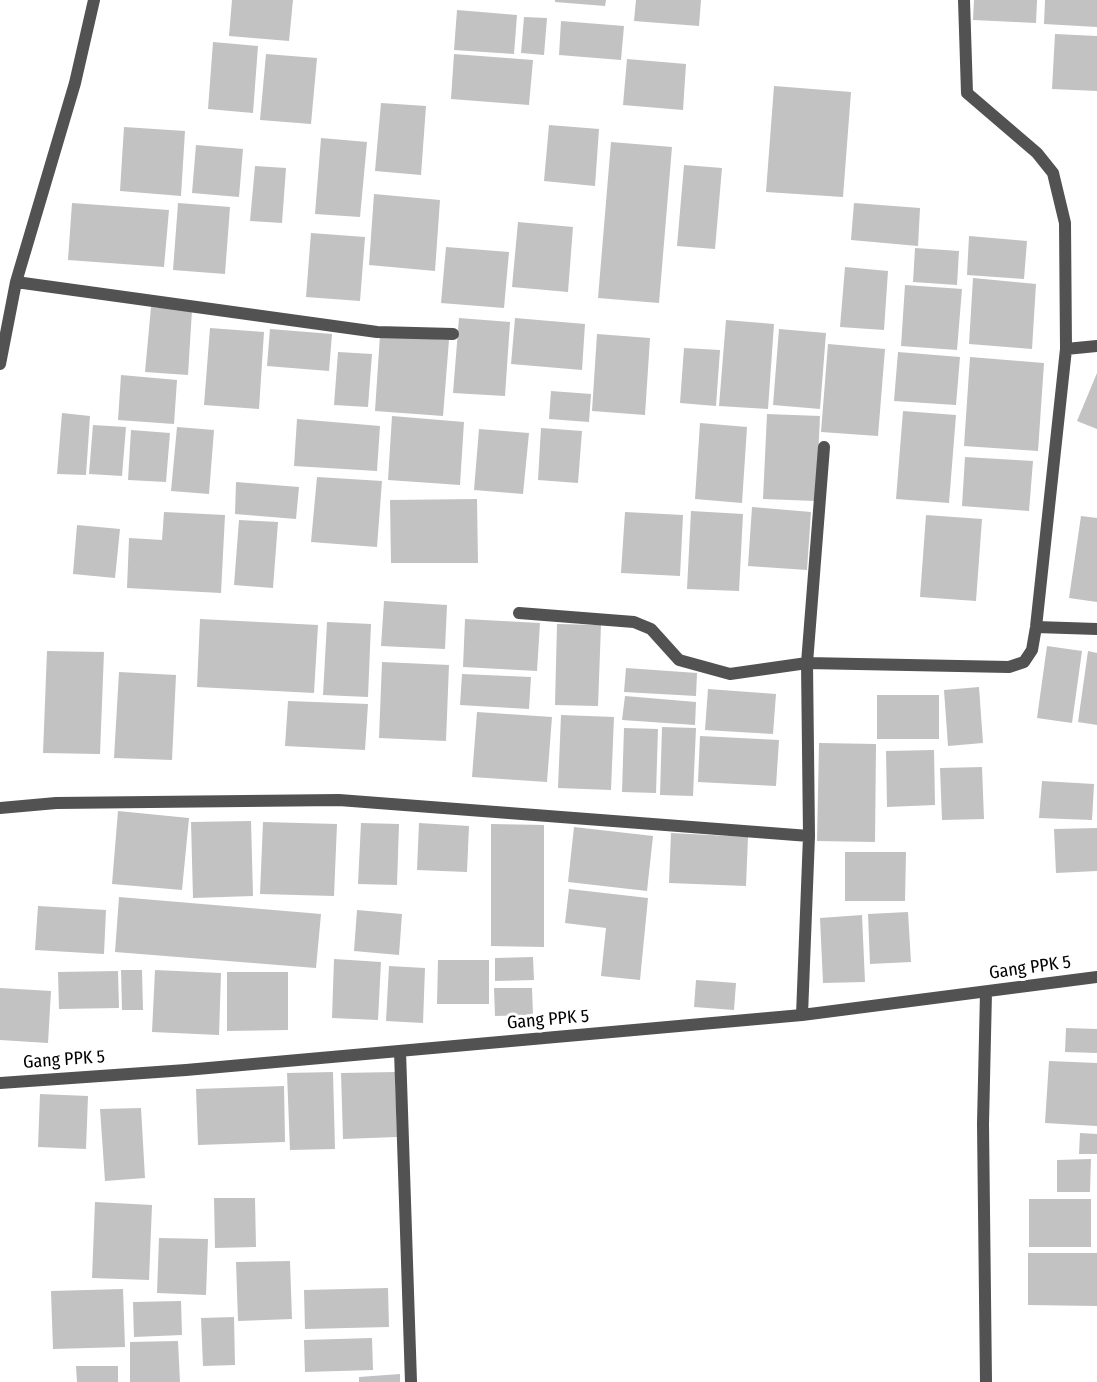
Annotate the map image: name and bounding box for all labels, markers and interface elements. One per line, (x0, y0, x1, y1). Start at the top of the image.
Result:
street label: Gang PPK 5 (988, 952, 1072, 984)
street label: Gang PPK 5 (506, 1006, 590, 1034)
street label: Gang PPK 5 (22, 1046, 106, 1074)

